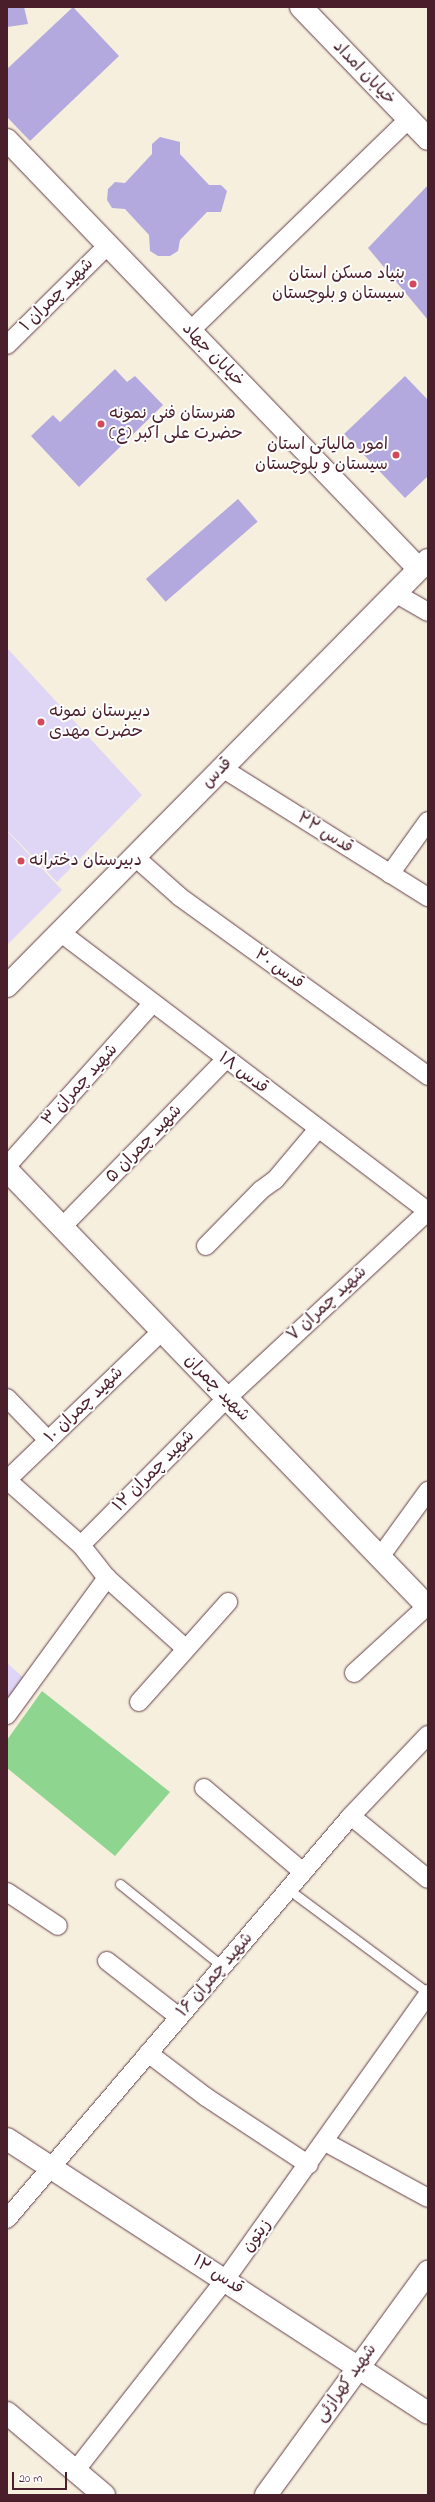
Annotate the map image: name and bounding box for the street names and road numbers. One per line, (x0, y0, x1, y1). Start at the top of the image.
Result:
street label: خیابان امداد (328, 37, 400, 109)
street label: شهید چمران ۱ (16, 254, 98, 336)
street label: خیابان جهاد (178, 319, 248, 391)
street label: قدس (197, 753, 237, 793)
street label: قدس ۲۲ (293, 808, 357, 858)
street label: قدس ۲۰ (250, 944, 308, 994)
street label: شهید چمران ۳ (38, 1040, 122, 1130)
street label: قدس ۱۸ (214, 1048, 272, 1098)
street label: شهید چمران ۵ (101, 1100, 187, 1188)
street label: شهید چمران ۷ (283, 1262, 371, 1346)
street label: شهید چمران (180, 1350, 254, 1426)
street label: شهید چمران ۱۰ (41, 1363, 127, 1447)
street label: شهید چمران ۱۲ (109, 1426, 199, 1516)
street label: شهید چمران ۱۶ (173, 1928, 257, 2022)
street label: زیتون (238, 2215, 276, 2257)
street label: قدس ۱۲ (189, 2251, 247, 2299)
street label: شهید کهرازئی (311, 2340, 381, 2426)

